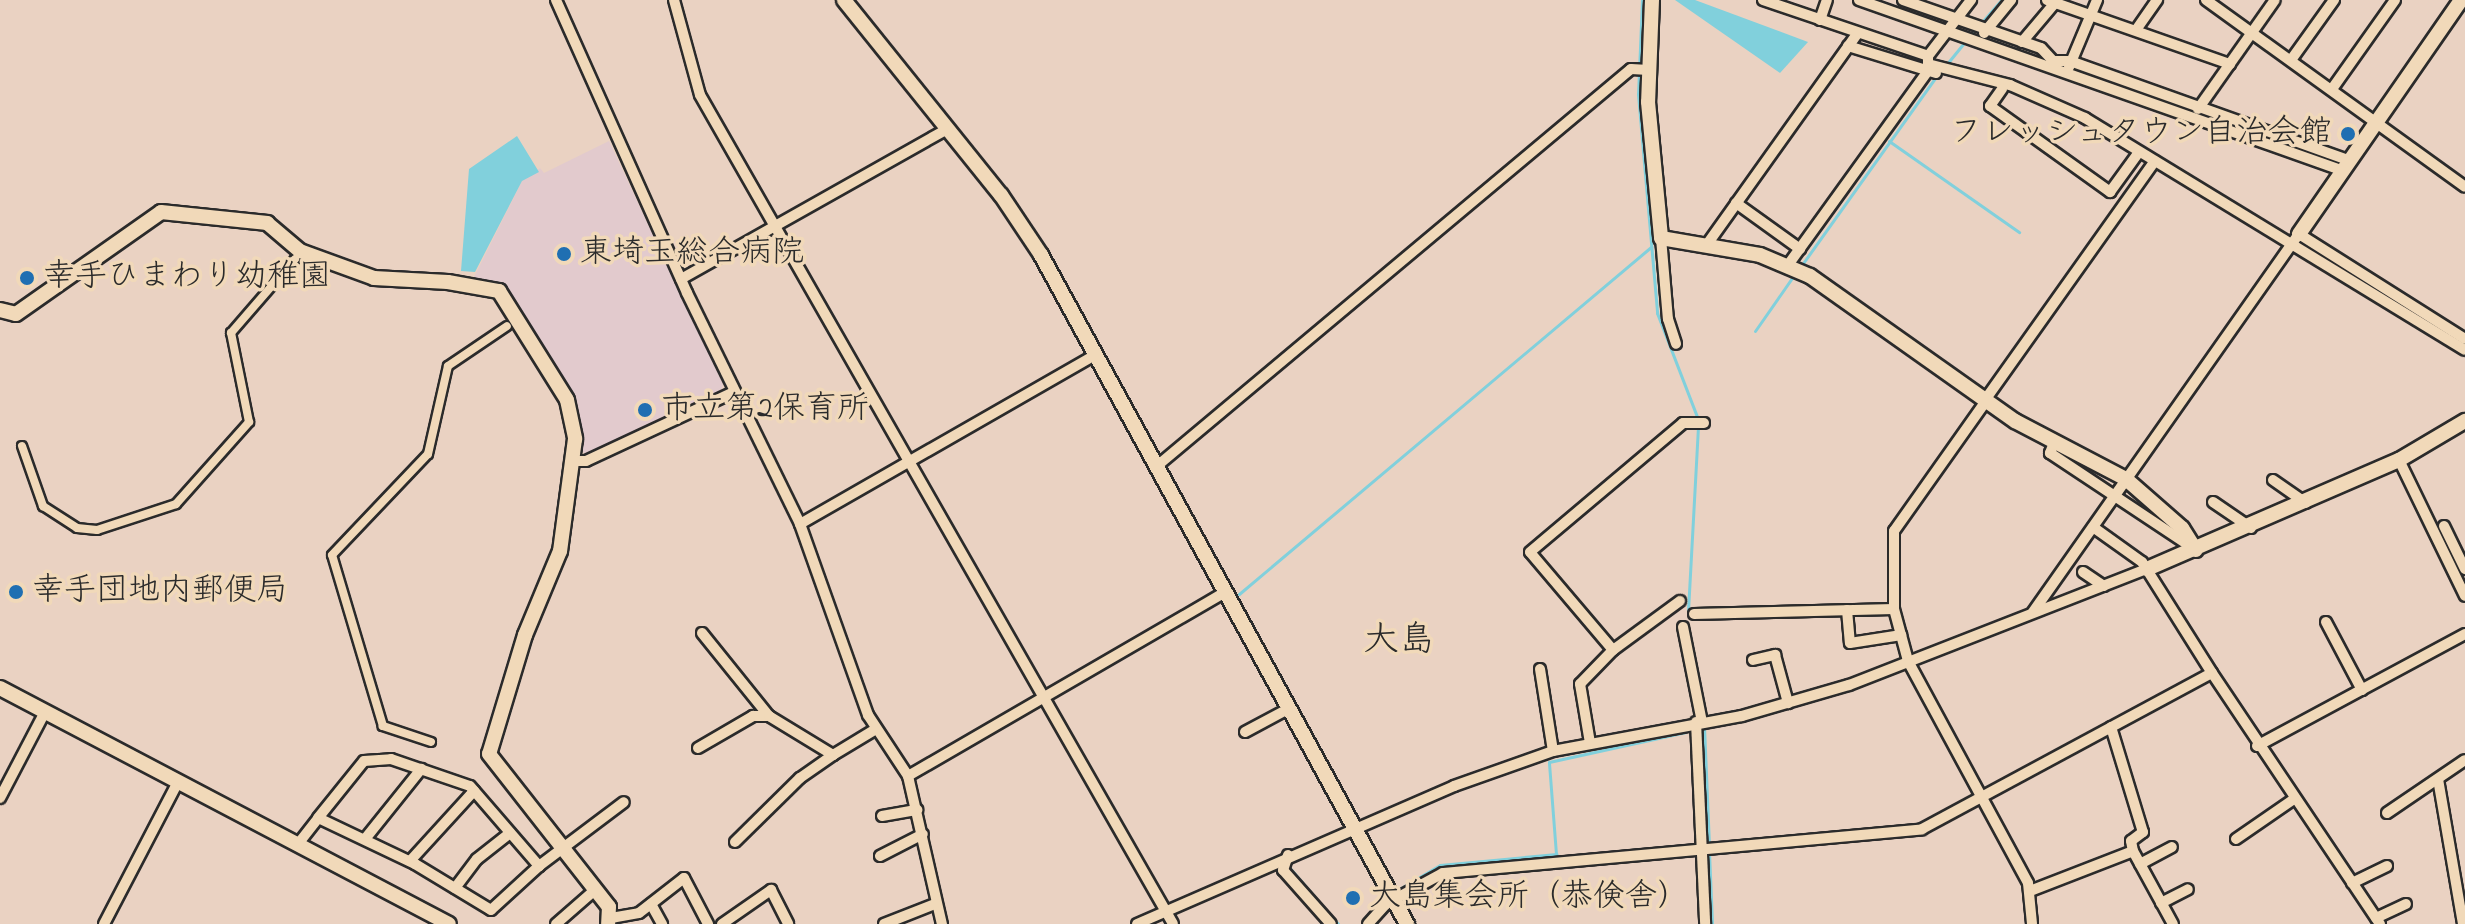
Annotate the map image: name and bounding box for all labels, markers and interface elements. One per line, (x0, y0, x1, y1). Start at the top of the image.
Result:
place label: フレッシュタウン自治会館 (1948, 115, 2332, 153)
marker: フレッシュタウン自治会館 (2339, 125, 2357, 143)
place label: 東埼玉総合病院 (580, 235, 804, 273)
marker: 東埼玉総合病院 (555, 245, 573, 263)
place label: 幸手ひまわり幼稚園 (43, 259, 331, 297)
marker: 幸手ひまわり幼稚園 (18, 269, 36, 287)
place label: 市立第2保育所 (661, 391, 869, 429)
marker: 市立第2保育所 (636, 401, 654, 419)
place label: 幸手団地内郵便局 (32, 573, 288, 611)
marker: 幸手団地内郵便局 (7, 583, 25, 601)
district label: 大島 (1363, 620, 1435, 664)
place label: 大島集会所（恭倹舎） (1369, 879, 1689, 917)
marker: 大島集会所（恭倹舎） (1344, 889, 1362, 907)

